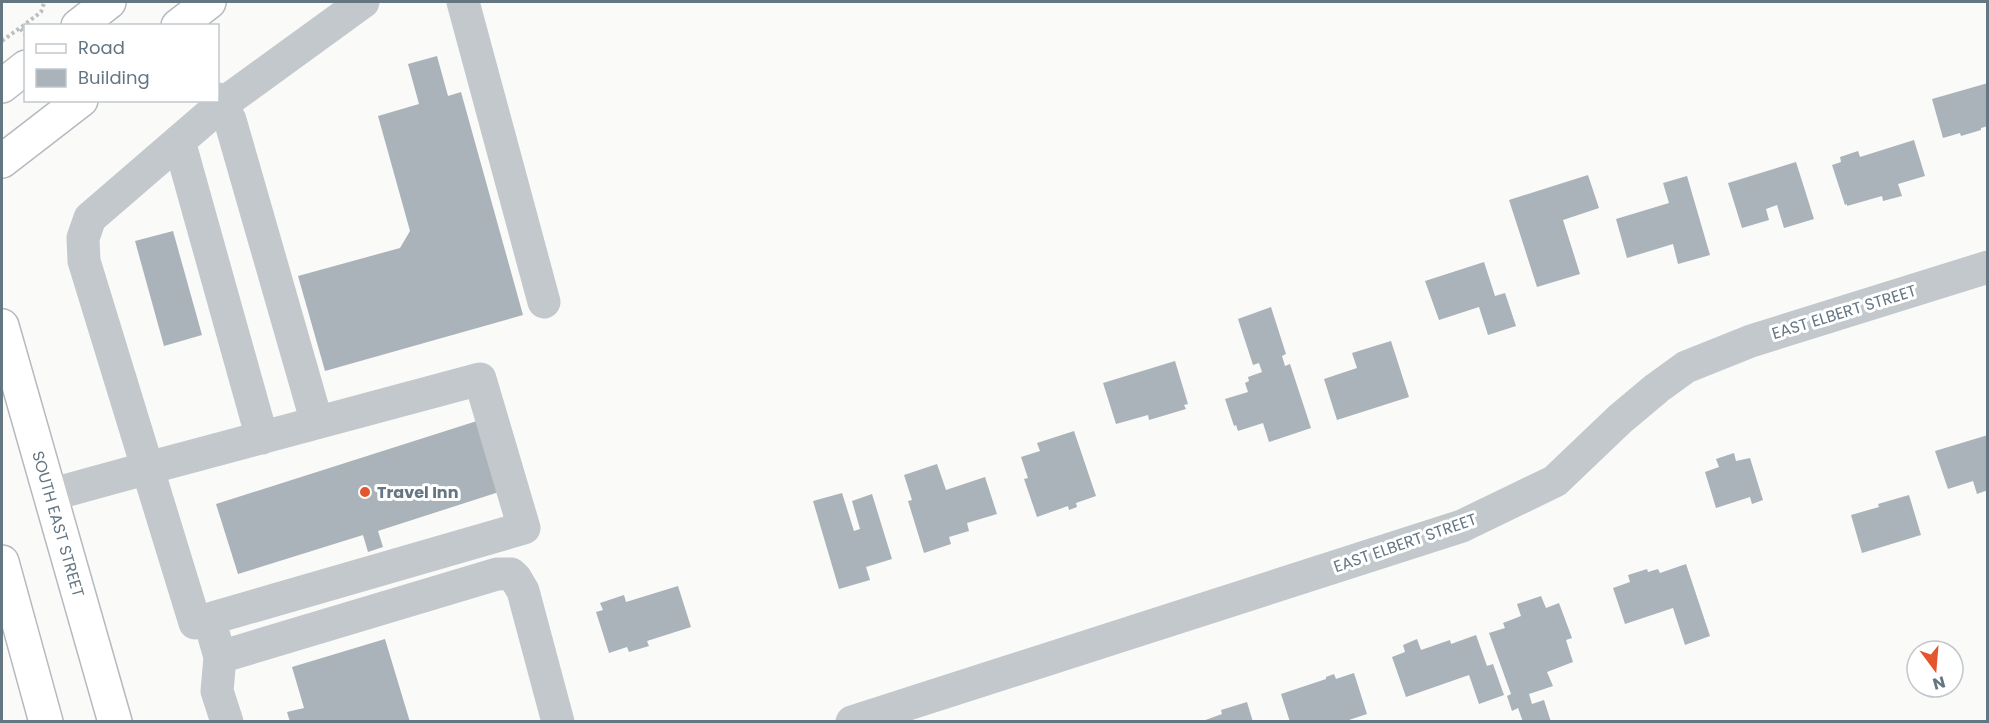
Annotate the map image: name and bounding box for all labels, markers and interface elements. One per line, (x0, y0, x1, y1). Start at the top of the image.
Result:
legend (24, 24, 219, 102)
text: Road (78, 35, 125, 60)
text: Building (78, 65, 150, 90)
street label: EAST ELBERT STREET (1769, 279, 1919, 345)
street label: SOUTH EAST STREET (26, 448, 90, 600)
place label: Travel Inn (377, 481, 458, 504)
marker: Travel Inn (358, 485, 372, 499)
street label: EAST ELBERT STREET (1330, 508, 1480, 578)
north arrow (1905, 639, 1965, 699)
text: N (1930, 670, 1948, 696)

